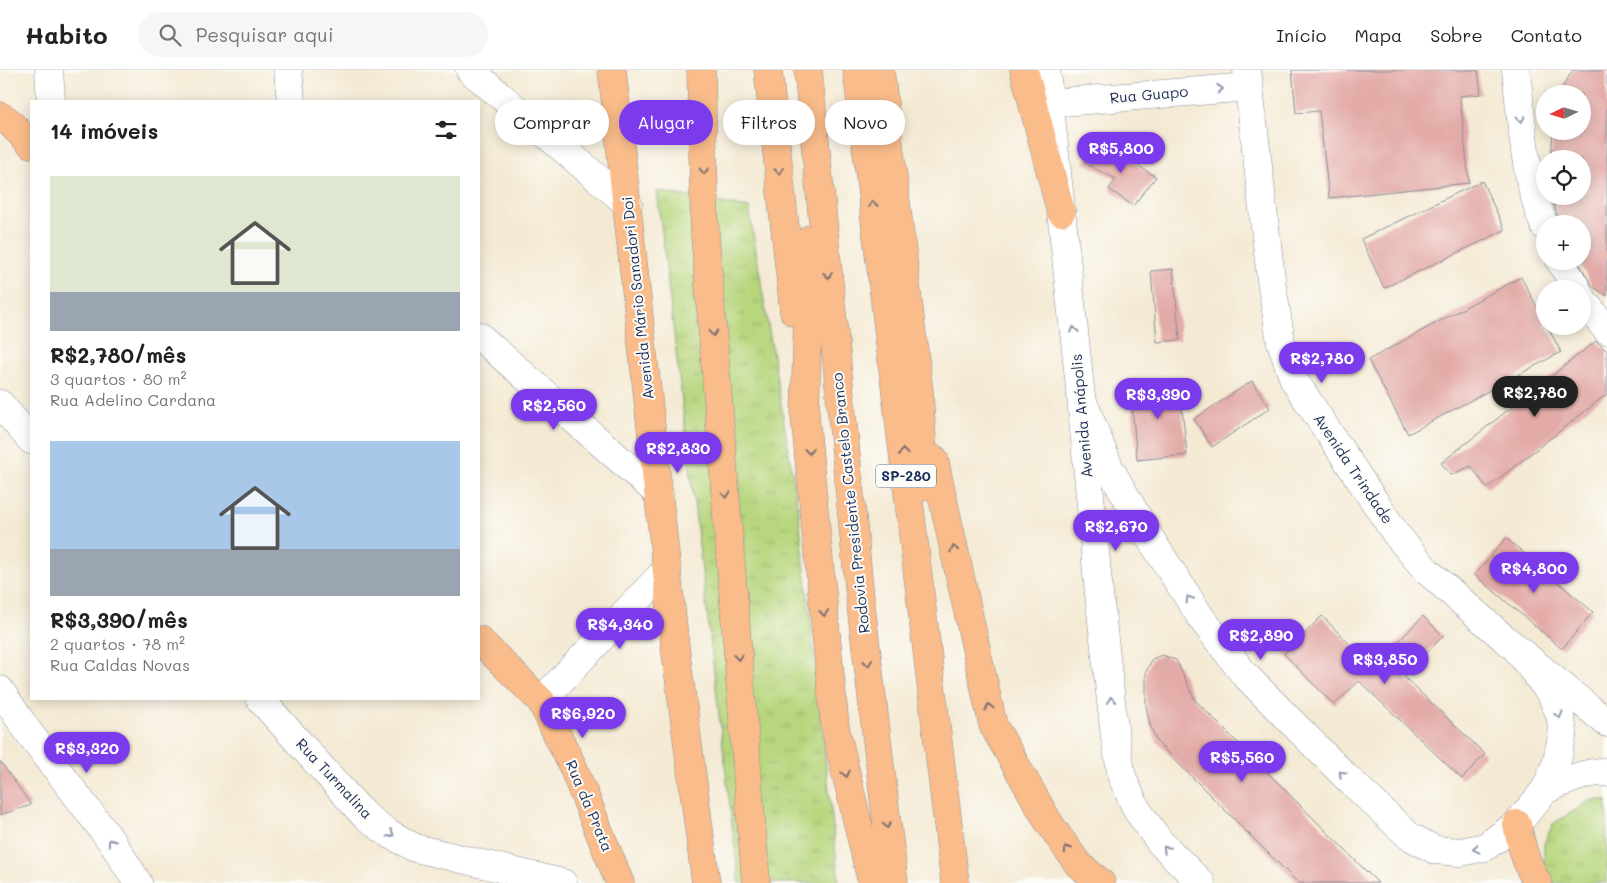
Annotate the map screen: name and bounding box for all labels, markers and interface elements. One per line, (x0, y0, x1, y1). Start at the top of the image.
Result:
search box (138, 12, 488, 57)
text: Habito (25, 19, 108, 50)
icon: search (156, 21, 184, 49)
text: Pesquisar aqui (196, 22, 334, 47)
text: Início (1276, 23, 1326, 47)
text: Mapa (1354, 23, 1402, 47)
text: Sobre (1430, 23, 1483, 47)
text: Contato (1511, 23, 1582, 47)
street label: Rua Guapo (1109, 81, 1189, 107)
one-way arrow (1217, 84, 1225, 95)
north arrow (1536, 85, 1591, 140)
map controls (1536, 85, 1591, 335)
chip: Comprar (495, 100, 609, 145)
chip: Alugar (619, 100, 713, 145)
chip: Filtros (723, 100, 815, 145)
chip: Novo (825, 100, 905, 145)
one-way arrow (1515, 115, 1526, 123)
icon: filters (432, 116, 460, 144)
text: 14 imóveis (50, 117, 158, 144)
pin: R$5,800 (1075, 132, 1167, 174)
text: R$5,800 (1088, 137, 1154, 158)
button: locate (1536, 150, 1591, 205)
one-way arrow (773, 167, 784, 175)
one-way arrow (699, 168, 709, 175)
street label: Avenida Mário Sanadori Doi (616, 195, 658, 401)
one-way arrow (868, 200, 879, 208)
icon: home (210, 208, 300, 298)
button: + (1536, 215, 1591, 270)
one-way arrow (823, 272, 834, 280)
button: − (1536, 280, 1591, 335)
one-way arrow (1069, 326, 1080, 334)
one-way arrow (707, 330, 718, 338)
text: R$2,780/mês (50, 341, 186, 368)
pin: R$2,780 (1276, 342, 1368, 384)
text: R$2,780 (1290, 347, 1354, 368)
street label: Avenida Anápolis (1066, 353, 1096, 479)
text: 3 quartos · 80 m² (50, 368, 187, 389)
street label: Rodovia Presidente Castelo Branco (826, 372, 874, 635)
pin: R$2,780 (1489, 376, 1581, 418)
pin: R$3,390 (1112, 378, 1204, 420)
text: R$2,780 (1503, 381, 1567, 402)
text: R$3,390 (1126, 383, 1190, 404)
pin: R$2,560 (508, 388, 600, 431)
text: Rua Adelino Cardana (50, 389, 216, 410)
text: R$2,560 (522, 394, 586, 415)
street label: Avenida Trindade (1309, 409, 1398, 528)
pin: R$2,830 (632, 432, 724, 474)
text: R$2,830 (646, 437, 710, 458)
one-way arrow (803, 448, 814, 456)
one-way arrow (898, 448, 909, 456)
road number: SP-280 (876, 464, 936, 488)
icon: home (210, 473, 300, 563)
one-way arrow (720, 492, 731, 500)
pin: R$2,670 (1070, 510, 1162, 552)
text: R$2,670 (1084, 515, 1148, 536)
one-way arrow (949, 544, 960, 553)
pin: R$4,800 (1488, 552, 1580, 594)
text: R$4,800 (1501, 557, 1567, 578)
one-way arrow (1186, 596, 1195, 605)
text: R$3,390/mês (50, 606, 188, 633)
pin: R$4,340 (574, 608, 666, 650)
one-way arrow (819, 609, 830, 617)
text: R$4,340 (587, 613, 653, 634)
pin: R$2,890 (1215, 618, 1307, 661)
text: R$2,890 (1229, 624, 1293, 645)
text: 2 quartos · 78 m² (50, 633, 185, 654)
pin: R$3,850 (1339, 642, 1431, 685)
text: R$3,850 (1352, 648, 1418, 669)
text: Rua Caldas Novas (50, 654, 190, 675)
one-way arrow (733, 654, 744, 662)
one-way arrow (862, 660, 873, 668)
pin: R$6,920 (537, 696, 629, 739)
one-way arrow (1106, 696, 1117, 704)
text: R$6,920 (551, 702, 615, 723)
one-way arrow (984, 703, 995, 712)
one-way arrow (1553, 711, 1564, 720)
pin: R$3,320 (41, 732, 133, 774)
street label: Rua Turmalina (292, 734, 377, 823)
text: R$3,320 (55, 737, 119, 758)
pin: R$5,560 (1196, 740, 1288, 783)
text: R$5,560 (1210, 746, 1274, 767)
street label: Rua da Prata (562, 757, 618, 854)
one-way arrow (840, 769, 851, 778)
one-way arrow (1339, 770, 1348, 779)
one-way arrow (881, 821, 892, 829)
one-way arrow (385, 828, 394, 837)
one-way arrow (108, 838, 117, 848)
one-way arrow (1471, 843, 1480, 854)
one-way arrow (1064, 845, 1073, 855)
one-way arrow (1163, 846, 1172, 855)

